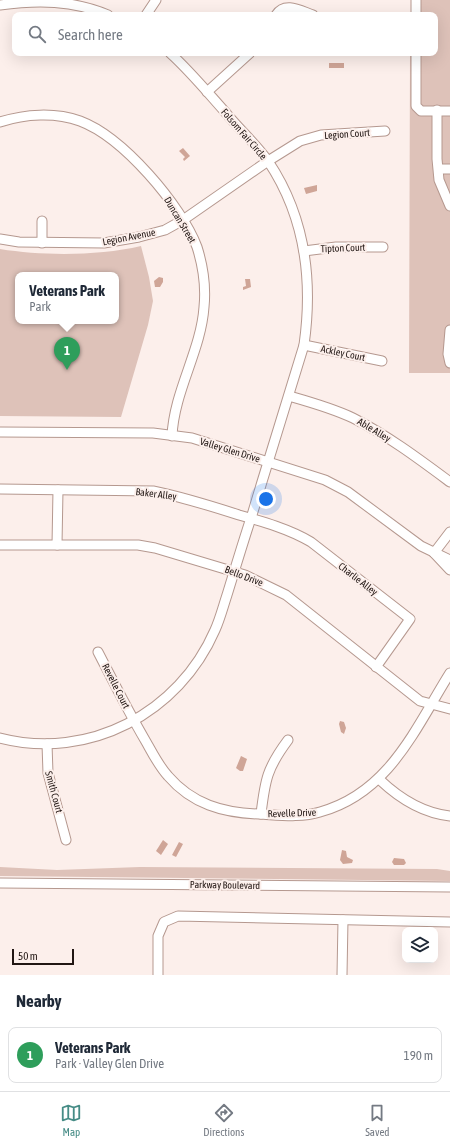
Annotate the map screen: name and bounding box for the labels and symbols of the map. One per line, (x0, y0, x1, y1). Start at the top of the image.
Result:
street label: Folsom Fair Circle (219, 106, 269, 162)
street label: Legion Court (324, 127, 370, 141)
street label: Duncan Street (162, 195, 198, 245)
street label: Legion Avenue (102, 226, 157, 248)
street label: Tipton Court (320, 242, 366, 254)
pin: 1 (54, 337, 80, 370)
street label: Ackley Court (320, 343, 366, 363)
street label: Able Alley (355, 416, 393, 444)
street label: Valley Glen Drive (199, 436, 262, 465)
street label: Baker Alley (135, 486, 177, 502)
your location (256, 489, 276, 509)
street label: Charlie Alley (336, 560, 380, 598)
street label: Bello Drive (223, 564, 265, 588)
street label: Revelle Court (100, 662, 132, 710)
street label: Smith Court (43, 770, 65, 814)
street label: Revelle Drive (268, 807, 317, 819)
street label: Parkway Boulevard (190, 879, 261, 891)
scale bar (12, 947, 74, 966)

